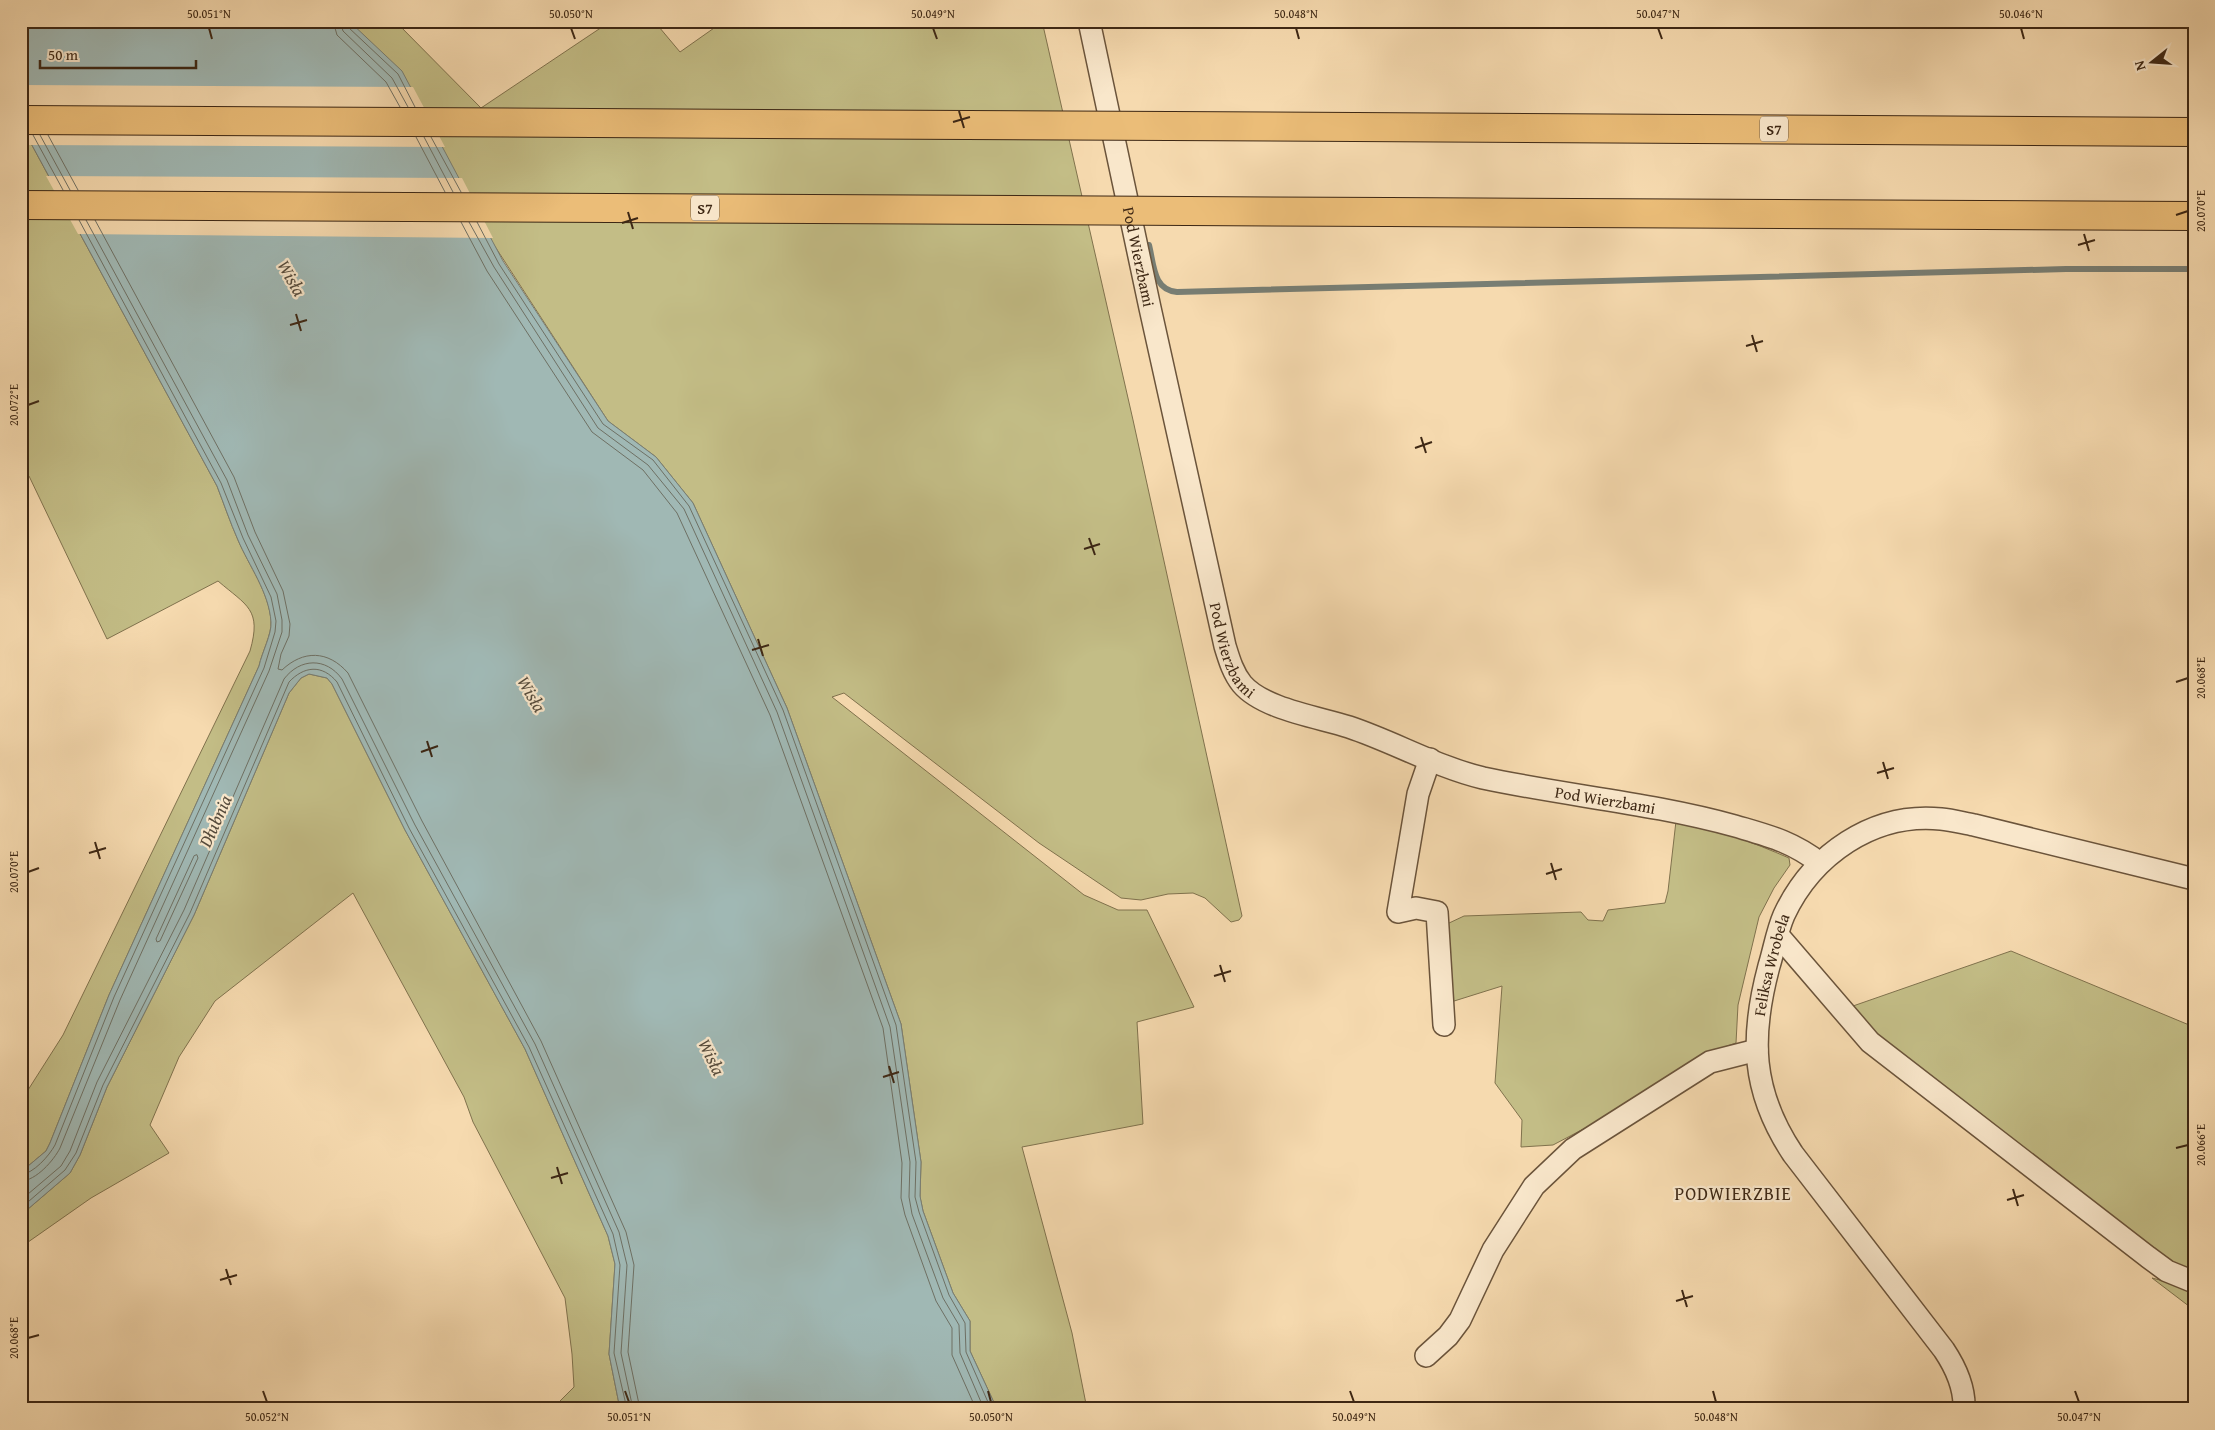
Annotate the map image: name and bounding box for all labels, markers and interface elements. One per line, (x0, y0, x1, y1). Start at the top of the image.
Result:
text: 50.051°N (187, 5, 231, 22)
text: 50.050°N (549, 5, 593, 22)
text: 50.049°N (911, 5, 955, 22)
text: 50.048°N (1274, 5, 1318, 22)
text: 50.047°N (1636, 5, 1680, 22)
text: 50.046°N (1999, 5, 2043, 22)
scale bar (40, 38, 196, 70)
north arrow (2128, 38, 2178, 88)
text: 50 m (48, 44, 79, 65)
text: N (2128, 58, 2150, 73)
road number: S7 (1760, 116, 1788, 142)
text: 20.070°E (2192, 190, 2209, 232)
road number: S7 (691, 196, 719, 220)
street label: Pod Wierzbami (1117, 205, 1161, 309)
water label: Wisła (271, 255, 313, 302)
text: 20.072°E (5, 384, 22, 426)
street label: Pod Wierzbami (1204, 600, 1261, 704)
text: 20.068°E (2192, 657, 2209, 699)
water label: Wisła (511, 671, 554, 718)
street label: Pod Wierzbami (1553, 780, 1658, 820)
water label: Dłubnia (191, 790, 239, 852)
text: 20.070°E (5, 851, 22, 893)
street label: Feliksa Wrobela (1747, 909, 1796, 1018)
water label: Wisła (692, 1034, 733, 1081)
text: 20.066°E (2192, 1124, 2209, 1166)
district label: PODWIERZBIE (1674, 1180, 1792, 1207)
text: 20.068°E (5, 1317, 22, 1359)
text: 50.052°N (245, 1408, 289, 1425)
text: 50.051°N (607, 1408, 651, 1425)
text: 50.050°N (969, 1408, 1013, 1425)
text: 50.049°N (1332, 1408, 1376, 1425)
text: 50.048°N (1694, 1408, 1738, 1425)
text: 50.047°N (2057, 1408, 2101, 1425)

